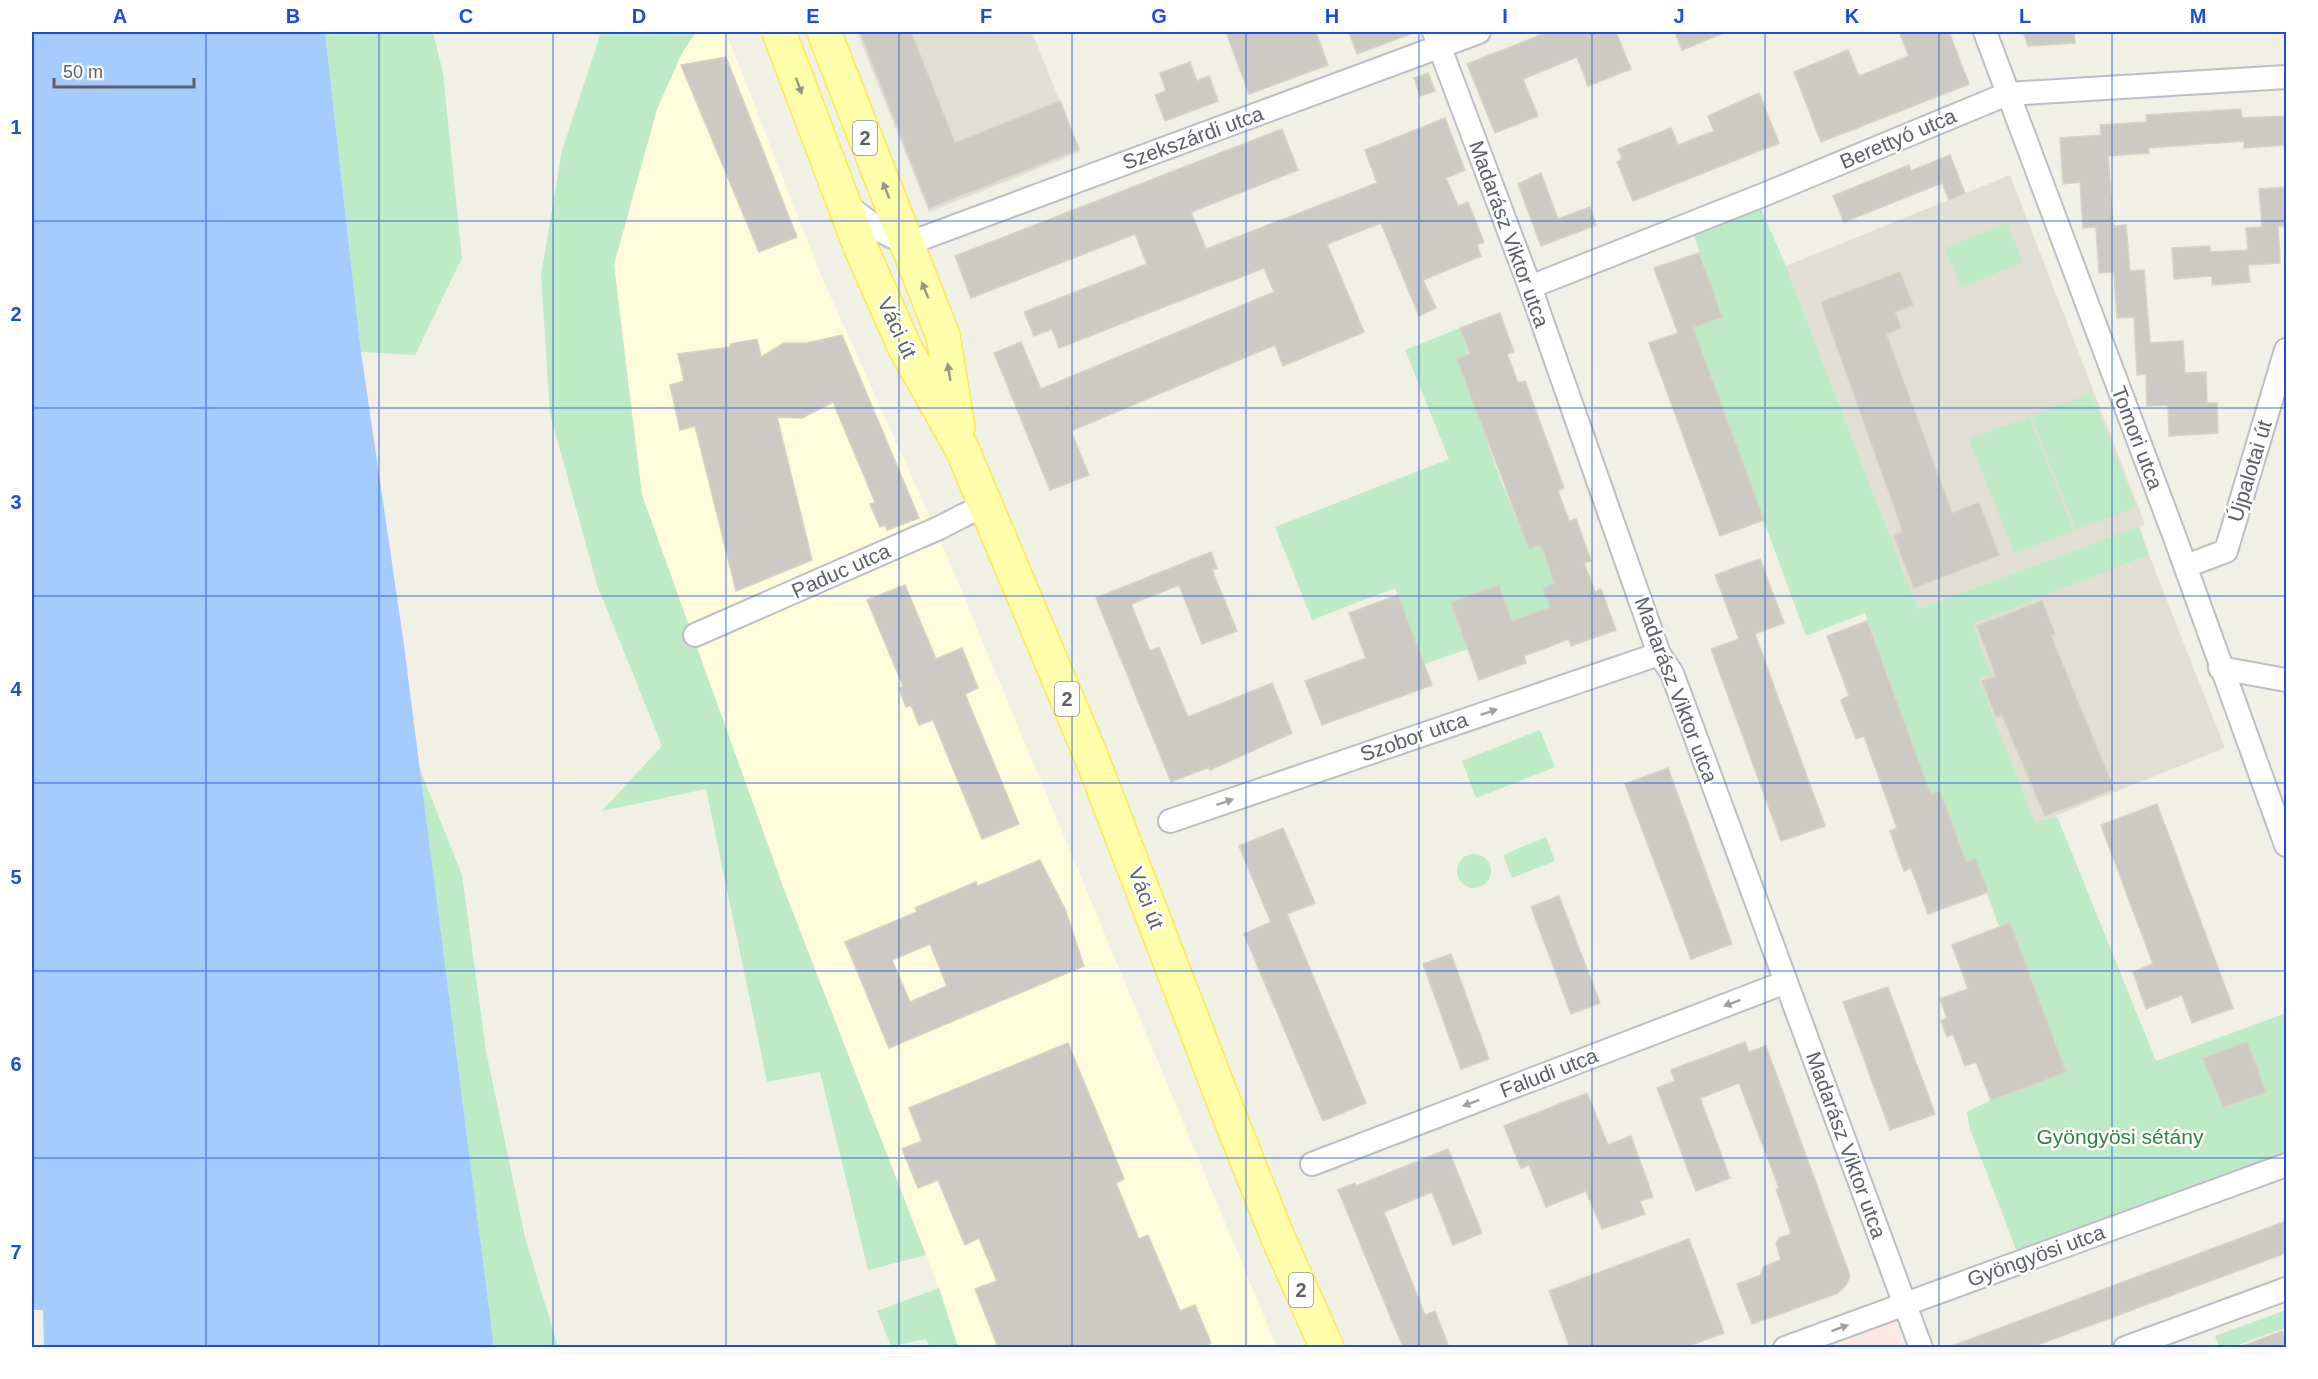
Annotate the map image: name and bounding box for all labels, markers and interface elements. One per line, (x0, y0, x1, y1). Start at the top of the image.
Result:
text: A (113, 5, 127, 27)
text: B (286, 5, 300, 27)
text: C (459, 5, 473, 27)
text: D (632, 5, 646, 27)
text: E (806, 5, 820, 27)
text: F (980, 5, 992, 27)
text: G (1151, 5, 1167, 27)
text: H (1325, 5, 1339, 27)
text: I (1502, 5, 1508, 27)
text: J (1673, 5, 1685, 27)
text: K (1845, 5, 1860, 27)
text: L (2019, 5, 2031, 27)
text: M (2190, 5, 2206, 27)
scale bar (54, 51, 194, 89)
text: 50 m (63, 62, 103, 82)
one-way arrow (795, 77, 804, 95)
street label: Szekszárdi utca (1119, 101, 1267, 174)
street label: Berettyó utca (1836, 104, 1960, 173)
text: 1 (10, 116, 22, 138)
road number: 2 (853, 121, 877, 155)
street label: Madarász Viktor utca (1465, 137, 1554, 331)
one-way arrow (881, 181, 890, 199)
one-way arrow (920, 281, 930, 299)
street label: Váci út (873, 294, 922, 362)
text: 2 (10, 303, 22, 325)
one-way arrow (945, 362, 954, 381)
street label: Tomori utca (2107, 383, 2168, 493)
street label: Újpalotai út (2223, 417, 2276, 524)
text: 3 (10, 491, 22, 513)
street label: Paduc utca (788, 539, 894, 602)
street label: Madarász Viktor utca (1630, 594, 1723, 786)
text: 4 (10, 678, 22, 700)
road number: 2 (1055, 682, 1079, 716)
street label: Szobor utca (1357, 707, 1471, 766)
one-way arrow (1480, 707, 1498, 716)
one-way arrow (1216, 797, 1234, 807)
street label: Váci út (1124, 864, 1169, 932)
text: 5 (10, 866, 22, 888)
one-way arrow (1723, 999, 1741, 1009)
street label: Faludi utca (1497, 1043, 1601, 1102)
street label: Madarász Viktor utca (1802, 1048, 1891, 1242)
text: 6 (10, 1053, 22, 1075)
one-way arrow (1462, 1099, 1480, 1109)
park label: Gyöngyösi sétány (2037, 1125, 2204, 1148)
street label: Gyöngyösi utca (1964, 1220, 2108, 1291)
text: 7 (10, 1241, 22, 1263)
road number: 2 (1289, 1273, 1313, 1307)
one-way arrow (1831, 1322, 1849, 1332)

